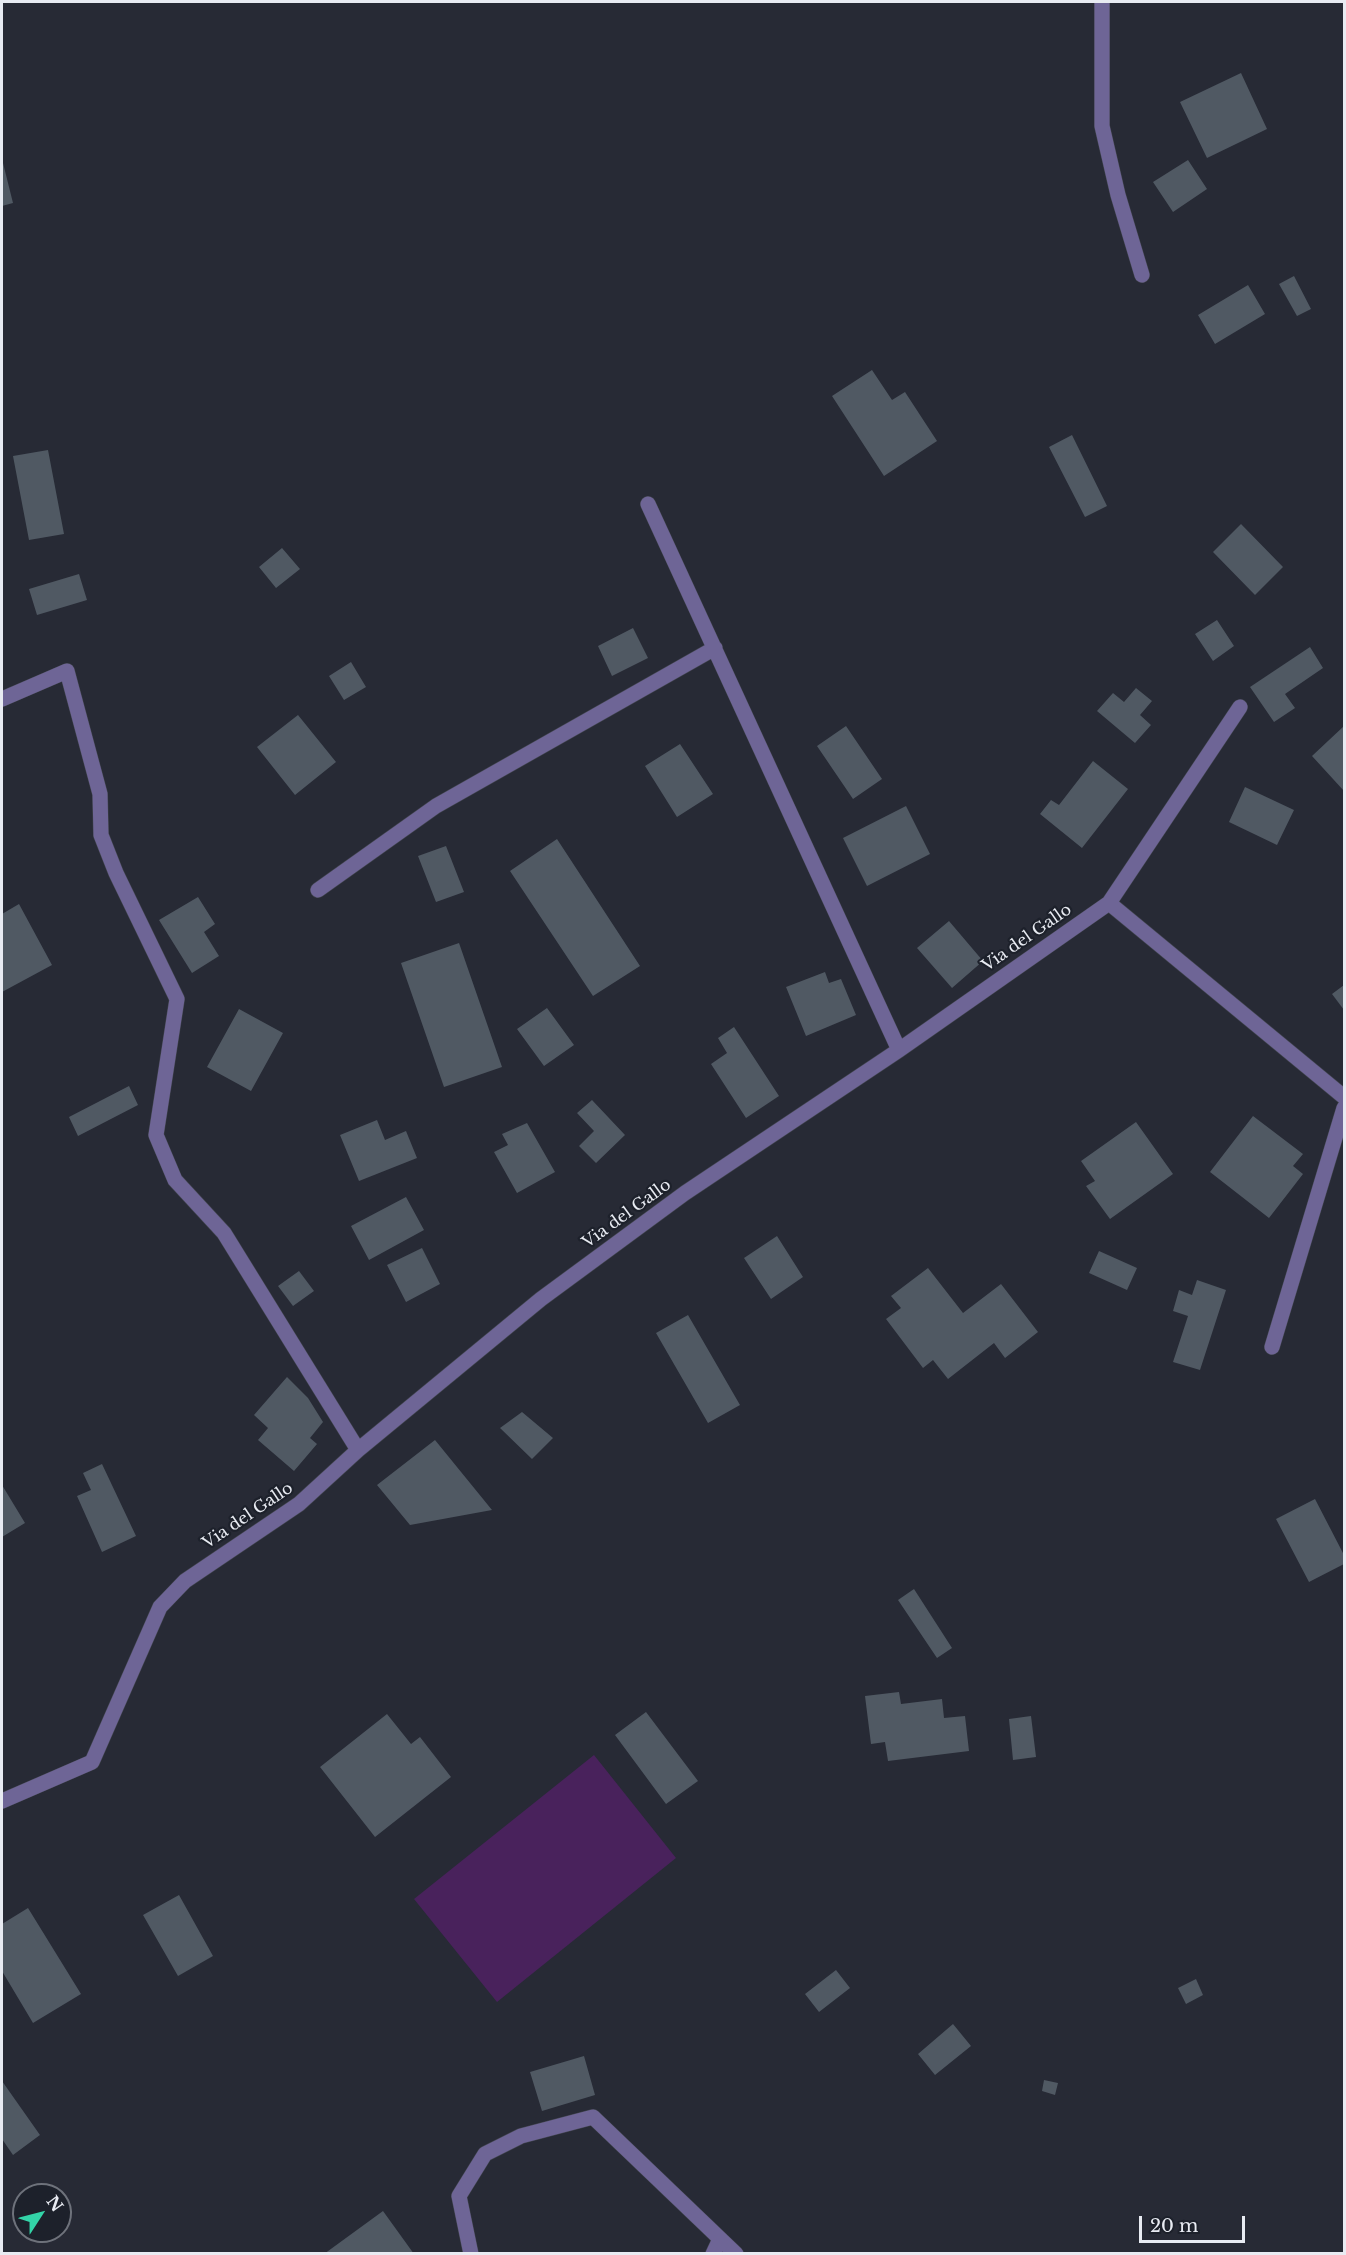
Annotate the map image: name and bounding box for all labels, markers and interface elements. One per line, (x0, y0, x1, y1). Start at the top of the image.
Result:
street label: Via del Gallo (979, 900, 1075, 976)
street label: Via del Gallo (579, 1175, 675, 1253)
street label: Via del Gallo (199, 1479, 297, 1553)
north arrow (12, 2183, 72, 2243)
text: N (42, 2192, 67, 2216)
scale bar (1142, 2204, 1248, 2242)
text: 20 m (1150, 2215, 1198, 2237)

